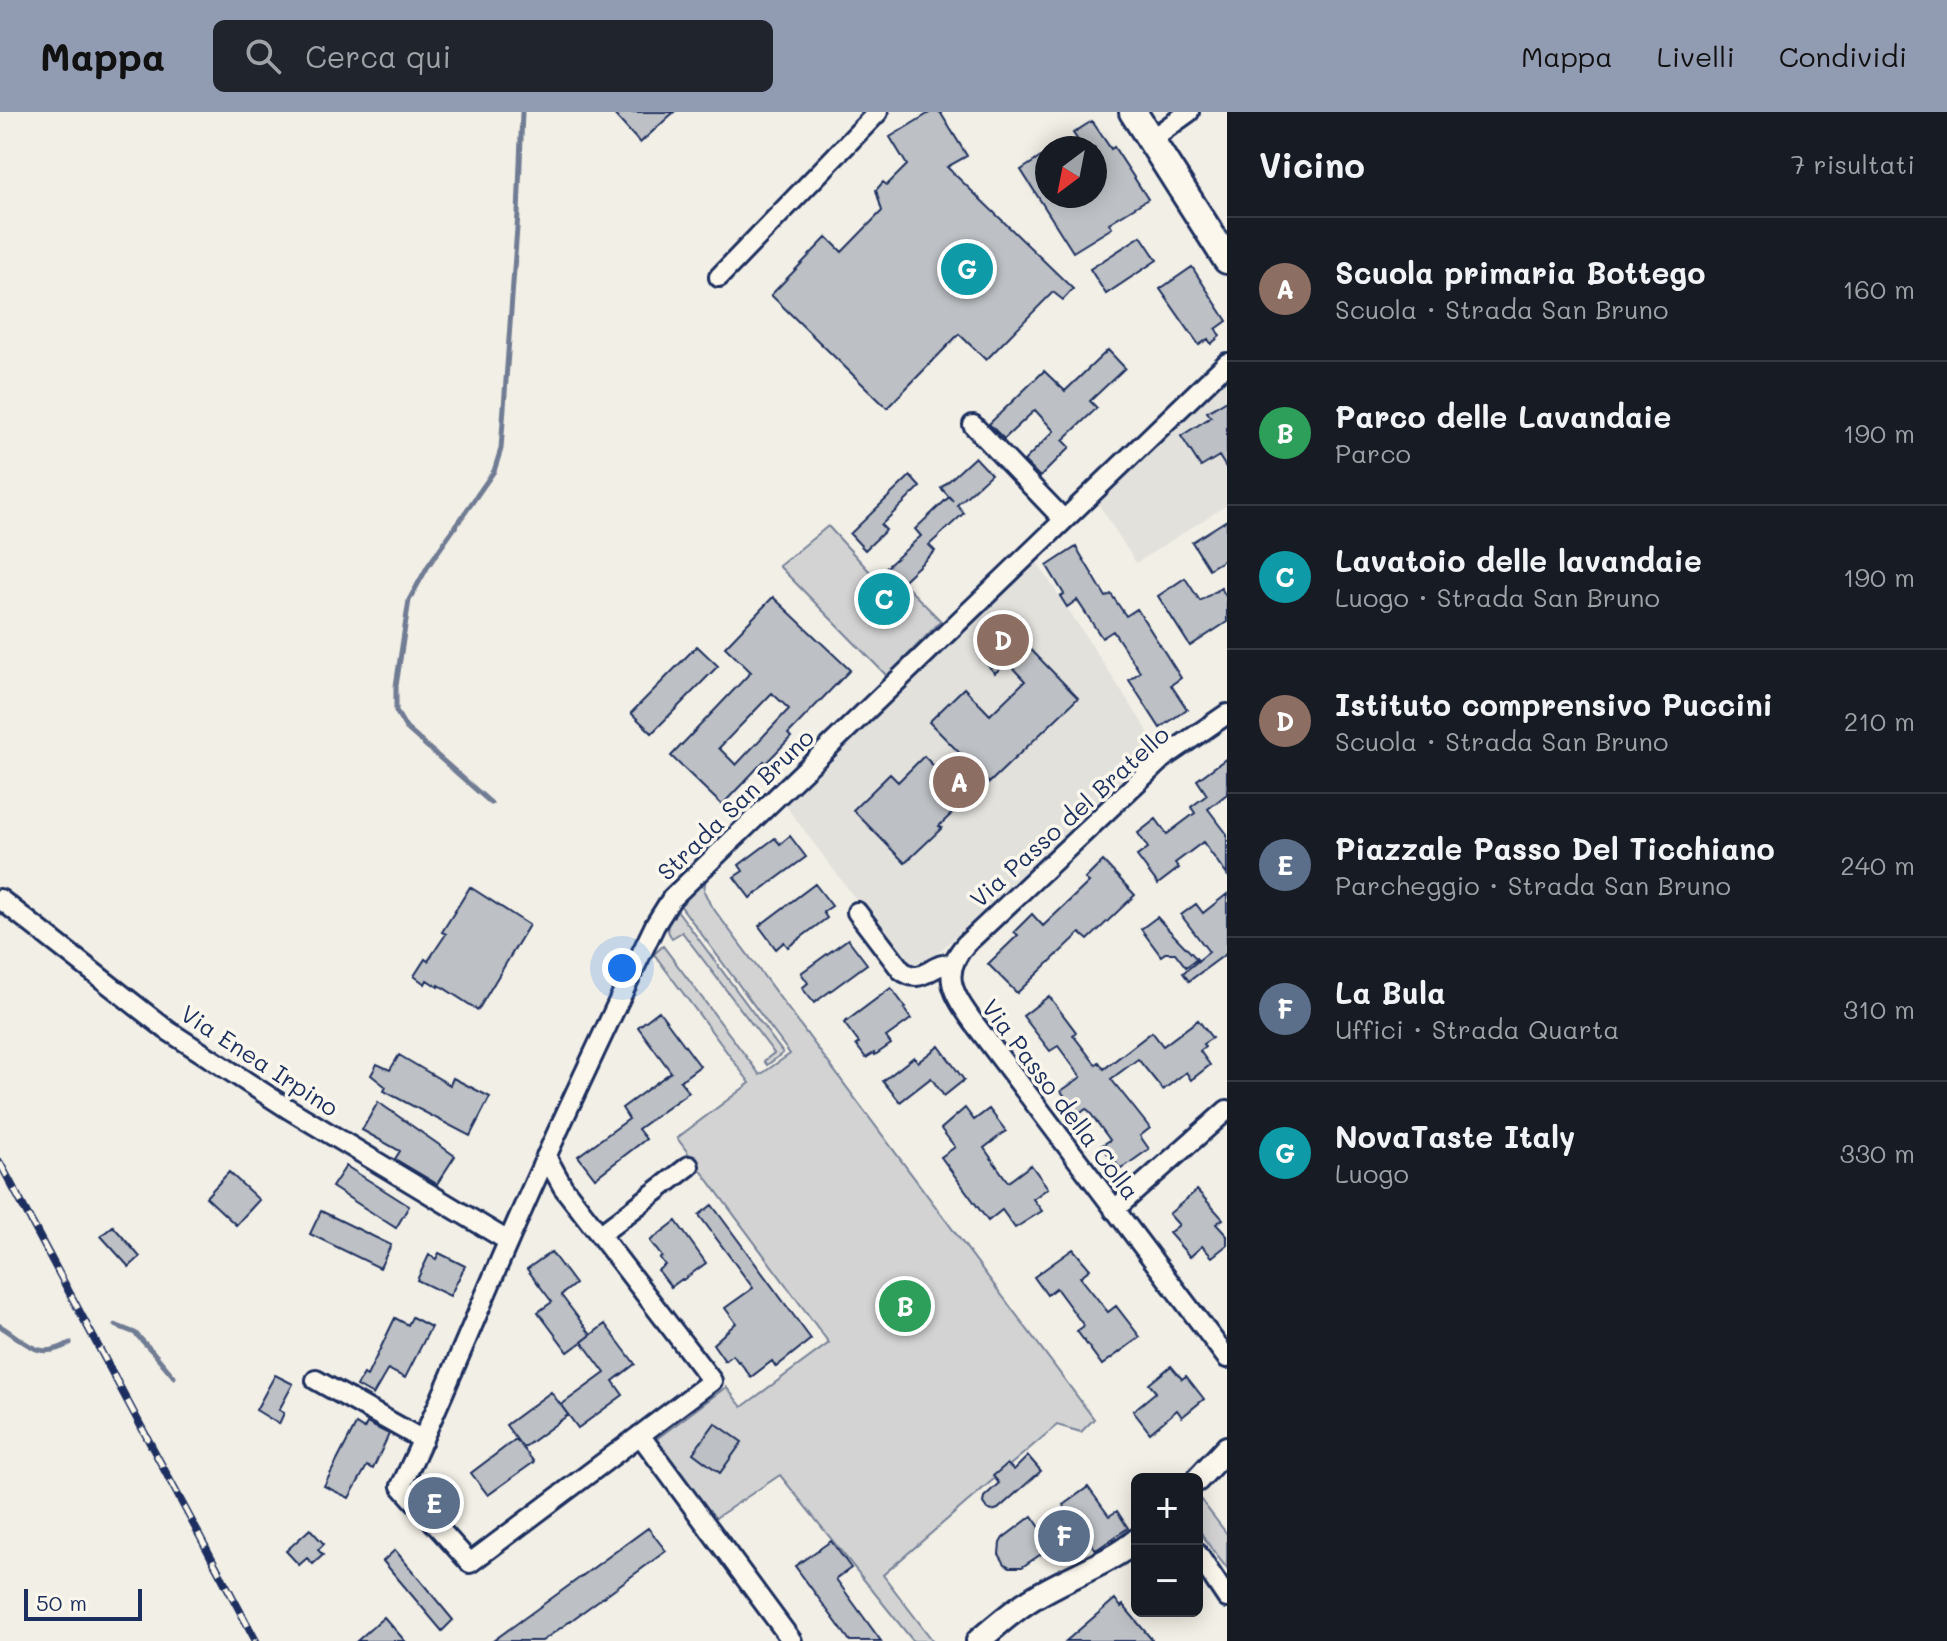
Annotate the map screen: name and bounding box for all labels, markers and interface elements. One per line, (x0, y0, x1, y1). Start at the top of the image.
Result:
search box (213, 20, 773, 92)
text: Mappa (40, 31, 165, 81)
icon: search (241, 34, 285, 78)
text: Cerca qui (305, 36, 451, 76)
text: Mappa (1521, 38, 1613, 74)
text: Livelli (1657, 38, 1735, 74)
text: Condividi (1779, 38, 1907, 74)
north arrow (1035, 136, 1107, 208)
text: Vicino (1259, 142, 1365, 187)
text: 7 risultati (1791, 147, 1915, 181)
pin: G (941, 239, 993, 299)
text: Scuola primaria Bottego (1335, 252, 1705, 292)
text: A (1276, 272, 1294, 306)
text: 160 m (1843, 272, 1915, 306)
text: Scuola · Strada San Bruno (1335, 292, 1668, 326)
text: Parco delle Lavandaie (1335, 396, 1671, 436)
text: B (1276, 416, 1294, 450)
text: 190 m (1843, 416, 1915, 450)
text: Parco (1335, 436, 1411, 470)
text: Lavatoio delle lavandaie (1335, 540, 1702, 580)
text: C (1275, 560, 1295, 594)
text: 190 m (1843, 560, 1915, 594)
pin: C (858, 569, 910, 629)
text: Luogo · Strada San Bruno (1335, 580, 1660, 614)
pin: D (977, 610, 1029, 670)
text: Istituto comprensivo Puccini (1335, 684, 1773, 724)
text: D (1276, 704, 1294, 738)
text: 210 m (1844, 704, 1915, 738)
street label: Via Passo del Bratello (963, 718, 1175, 914)
street label: Strada San Bruno (650, 721, 820, 887)
text: Scuola · Strada San Bruno (1335, 724, 1668, 758)
pin: A (933, 752, 985, 812)
text: Piazzale Passo Del Ticchiano (1335, 828, 1775, 868)
text: E (1277, 848, 1293, 882)
text: 240 m (1840, 848, 1915, 882)
text: Parcheggio · Strada San Bruno (1335, 868, 1731, 902)
your location (602, 948, 642, 988)
text: La Bula (1335, 972, 1446, 1012)
street label: Via Passo della Colla (975, 992, 1147, 1206)
text: F (1277, 992, 1293, 1026)
text: 310 m (1843, 992, 1915, 1026)
street label: Via Enea Irpino (175, 997, 345, 1123)
text: Uffici · Strada Quarta (1335, 1012, 1620, 1046)
text: NovaTaste Italy (1335, 1116, 1575, 1156)
text: G (1275, 1136, 1295, 1170)
text: 330 m (1839, 1136, 1915, 1170)
text: Luogo (1335, 1156, 1409, 1190)
pin: B (879, 1276, 931, 1336)
pin: E (408, 1473, 460, 1533)
map controls (1131, 1473, 1203, 1617)
button: + (1131, 1473, 1203, 1545)
pin: F (1038, 1506, 1090, 1566)
button: − (1131, 1545, 1203, 1617)
scale bar (24, 1585, 142, 1621)
text: 50 m (36, 1588, 87, 1617)

